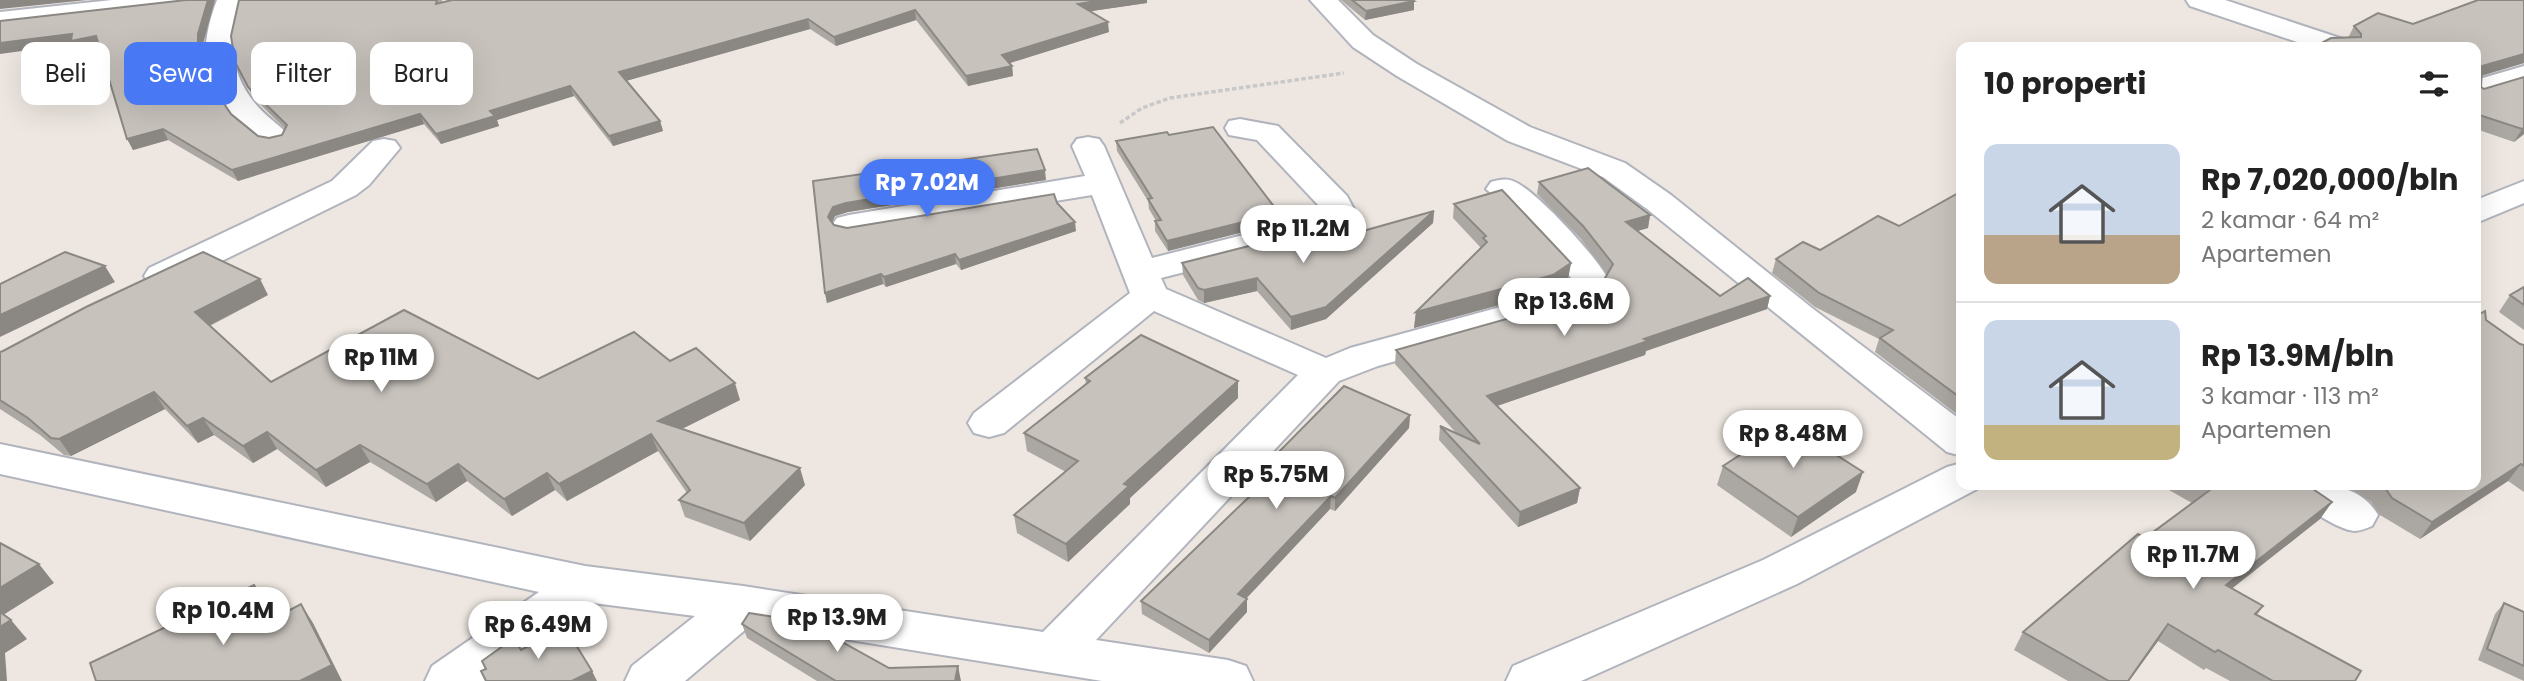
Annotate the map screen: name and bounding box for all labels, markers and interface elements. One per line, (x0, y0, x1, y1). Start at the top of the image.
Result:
chip: Beli (21, 42, 110, 105)
chip: Sewa (124, 42, 237, 105)
chip: Filter (251, 42, 356, 105)
chip: Baru (370, 42, 473, 105)
text: 10 properti (1984, 62, 2146, 105)
icon: filters (2415, 65, 2453, 103)
text: Rp 7,020,000/bln (2201, 158, 2459, 201)
pin: Rp 7.02M (855, 160, 999, 219)
text: Rp 7.02M (875, 166, 979, 198)
icon: home (2040, 172, 2124, 256)
text: 2 kamar · 64 m² (2201, 204, 2379, 236)
pin: Rp 11.2M (1231, 205, 1375, 265)
text: Rp 11.2M (1256, 212, 1350, 244)
text: Apartemen (2201, 238, 2331, 270)
pin: Rp 13.6M (1492, 278, 1636, 338)
text: Rp 13.6M (1514, 285, 1614, 317)
pin: Rp 11M (324, 334, 438, 394)
text: Rp 13.9M/bln (2201, 334, 2394, 377)
text: Rp 11M (344, 341, 418, 373)
icon: home (2040, 348, 2124, 432)
text: 3 kamar · 113 m² (2201, 380, 2379, 412)
pin: Rp 8.48M (1721, 410, 1865, 470)
text: Apartemen (2201, 414, 2331, 446)
text: Rp 8.48M (1739, 417, 1847, 449)
pin: Rp 5.75M (1204, 452, 1348, 511)
text: Rp 5.75M (1223, 458, 1329, 490)
pin: Rp 11.7M (2121, 532, 2265, 591)
text: Rp 11.7M (2147, 538, 2239, 570)
pin: Rp 10.4M (151, 588, 295, 647)
text: Rp 10.4M (172, 594, 274, 626)
pin: Rp 13.9M (765, 594, 909, 654)
text: Rp 13.9M (787, 601, 887, 633)
pin: Rp 6.49M (466, 602, 610, 661)
text: Rp 6.49M (484, 608, 592, 640)

